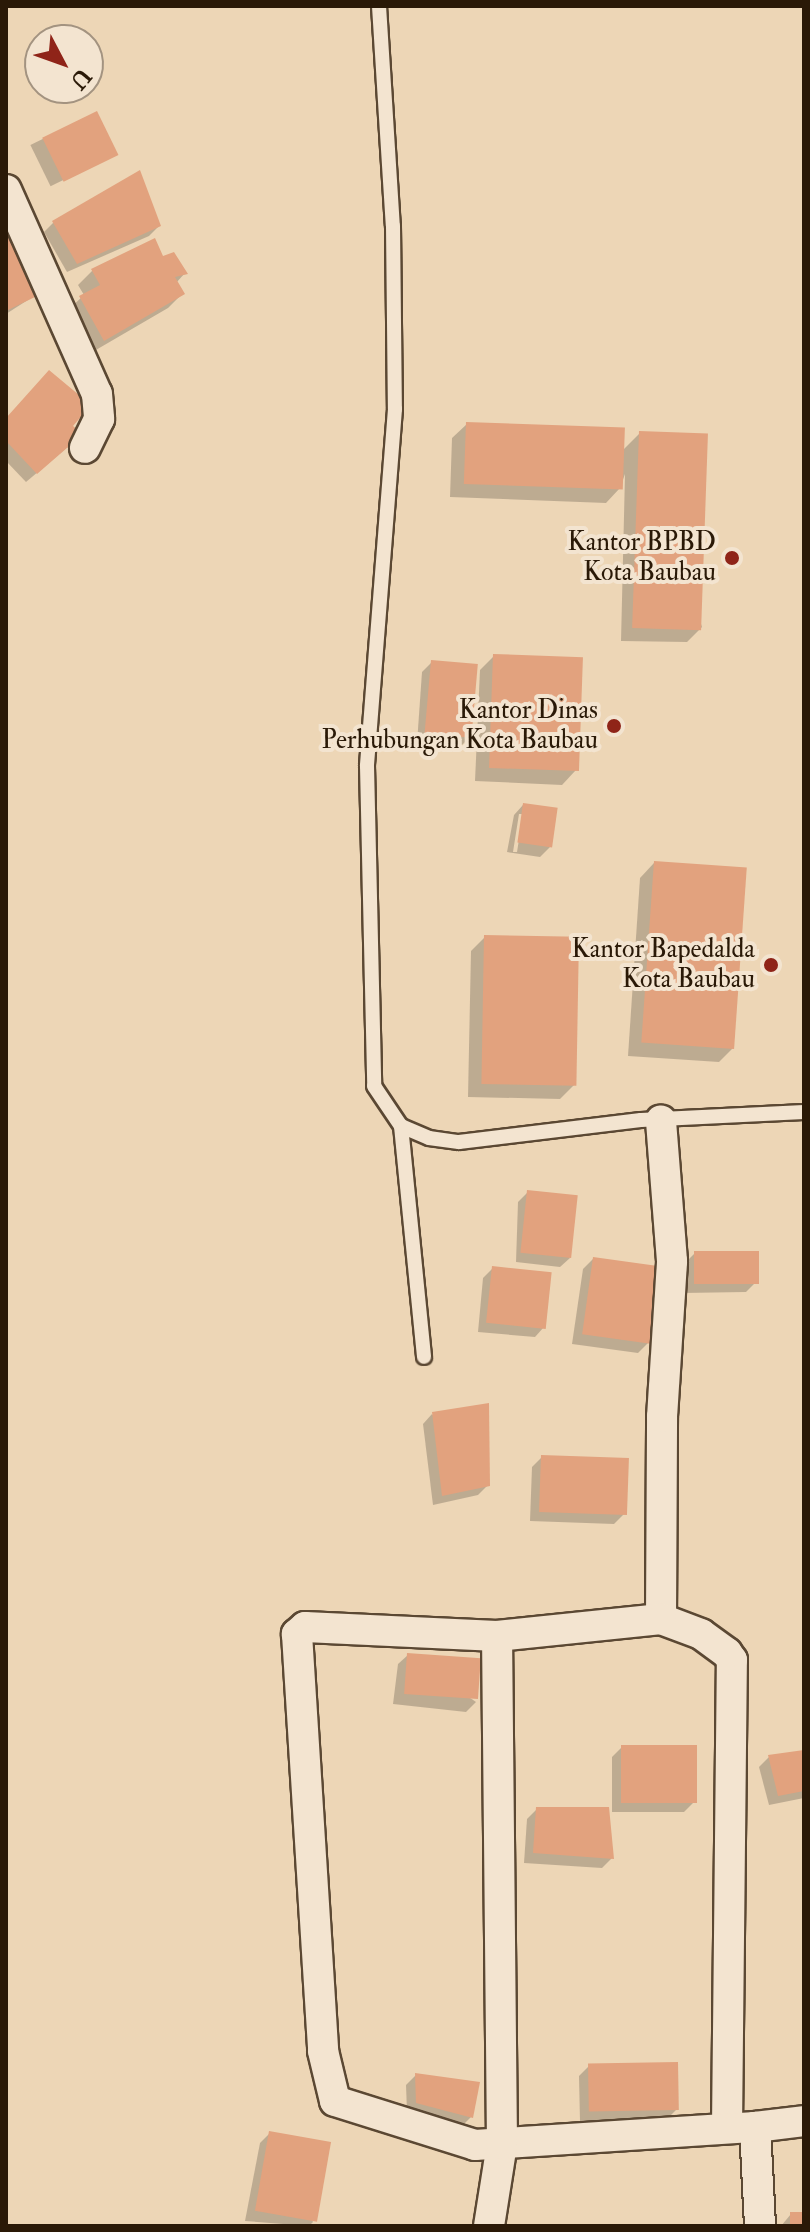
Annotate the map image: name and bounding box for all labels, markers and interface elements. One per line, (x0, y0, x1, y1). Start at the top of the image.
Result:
north arrow (24, 24, 104, 104)
text: U (64, 62, 97, 95)
place label: Kantor BPBD Kota Baubau (568, 527, 716, 588)
marker: Kantor BPBD Kota Baubau (723, 549, 741, 567)
place label: Kantor Dinas Perhubungan Kota Baubau (321, 695, 598, 756)
marker: Kantor Dinas Perhubungan Kota Baubau (605, 717, 623, 735)
place label: Kantor Bapedalda Kota Baubau (572, 934, 755, 996)
marker: Kantor Bapedalda Kota Baubau (762, 956, 780, 974)

